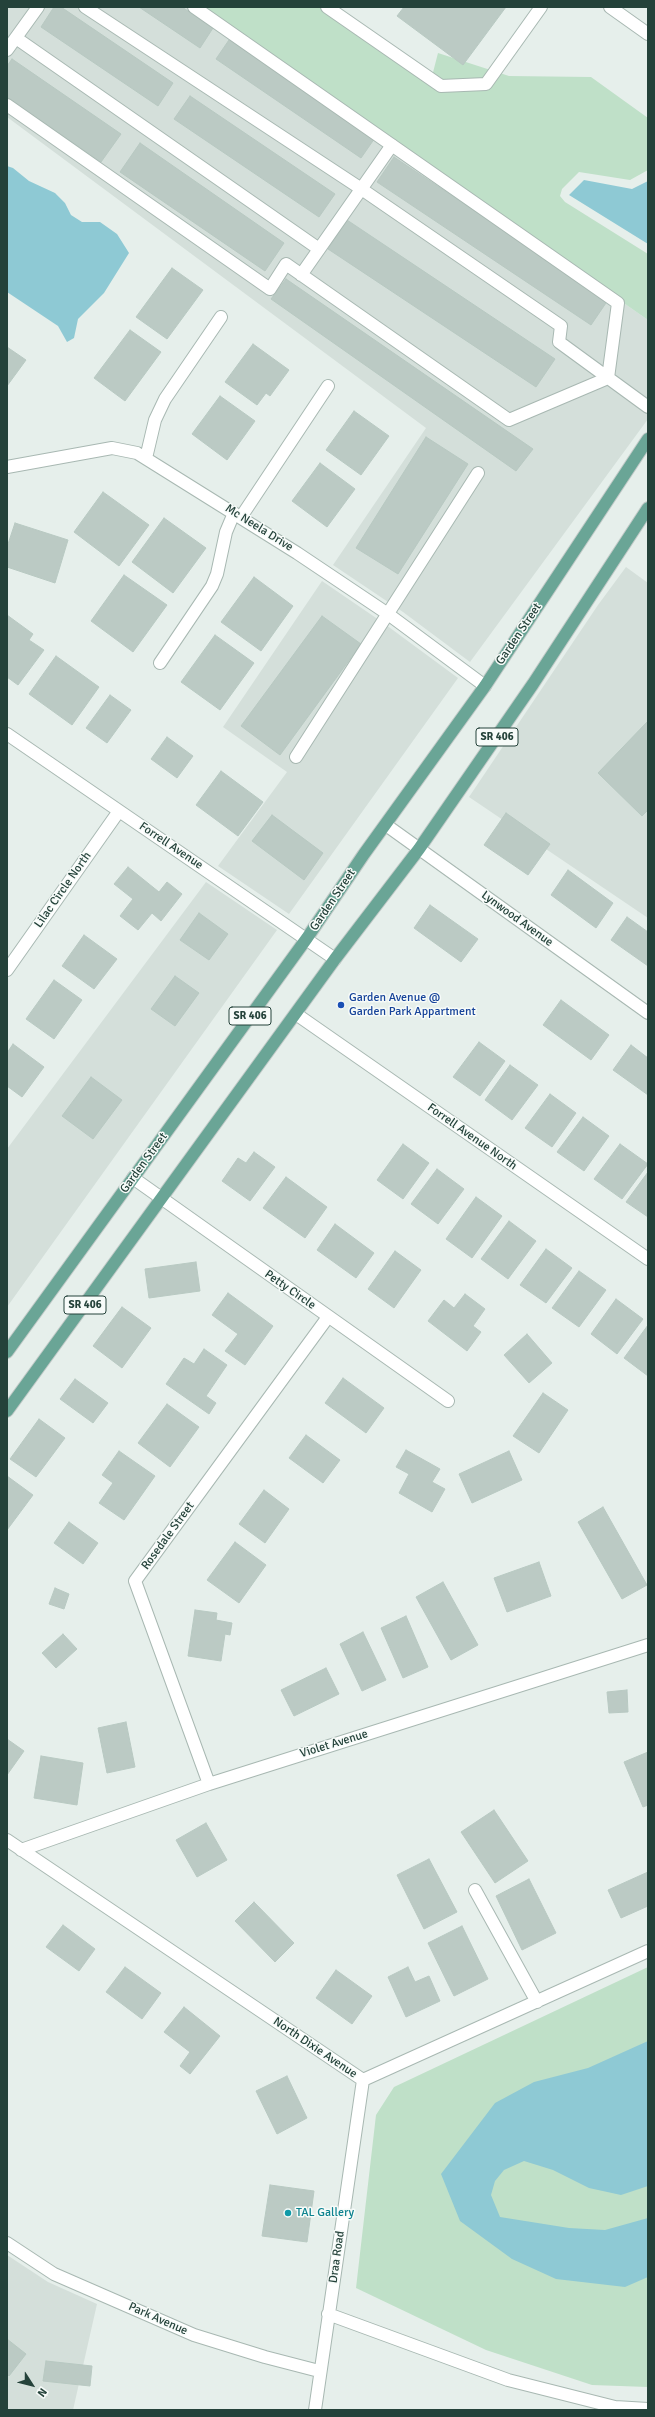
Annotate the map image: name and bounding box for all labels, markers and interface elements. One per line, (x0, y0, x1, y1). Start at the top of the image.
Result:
street label: Mc Neela Drive (222, 501, 296, 555)
street label: Garden Street (493, 601, 545, 667)
road number: SR 406 (476, 728, 518, 746)
street label: Forrell Avenue (136, 819, 206, 873)
street label: Lilac Circle North (31, 849, 95, 931)
street label: Garden Street (307, 867, 359, 933)
street label: Lynwood Avenue (478, 888, 556, 950)
place label: Garden Avenue @ Garden Park Appartment (349, 991, 476, 1019)
marker: Garden Avenue @ Garden Park Appartment (336, 1000, 346, 1010)
road number: SR 406 (229, 1007, 271, 1025)
street label: Forrell Avenue North (424, 1101, 520, 1173)
street label: Garden Street (117, 1130, 171, 1196)
street label: Petty Circle (262, 1267, 318, 1313)
road number: SR 406 (64, 1296, 106, 1314)
street label: Rosedale Street (139, 1499, 197, 1573)
street label: Violet Avenue (298, 1727, 370, 1761)
street label: North Dixie Avenue (270, 2015, 360, 2081)
place label: TAL Gallery (296, 2206, 354, 2220)
marker: TAL Gallery (283, 2208, 293, 2218)
street label: Draa Road (326, 2230, 348, 2284)
street label: Park Avenue (126, 2300, 190, 2338)
north arrow (12, 2365, 52, 2405)
text: N (35, 2385, 50, 2399)

